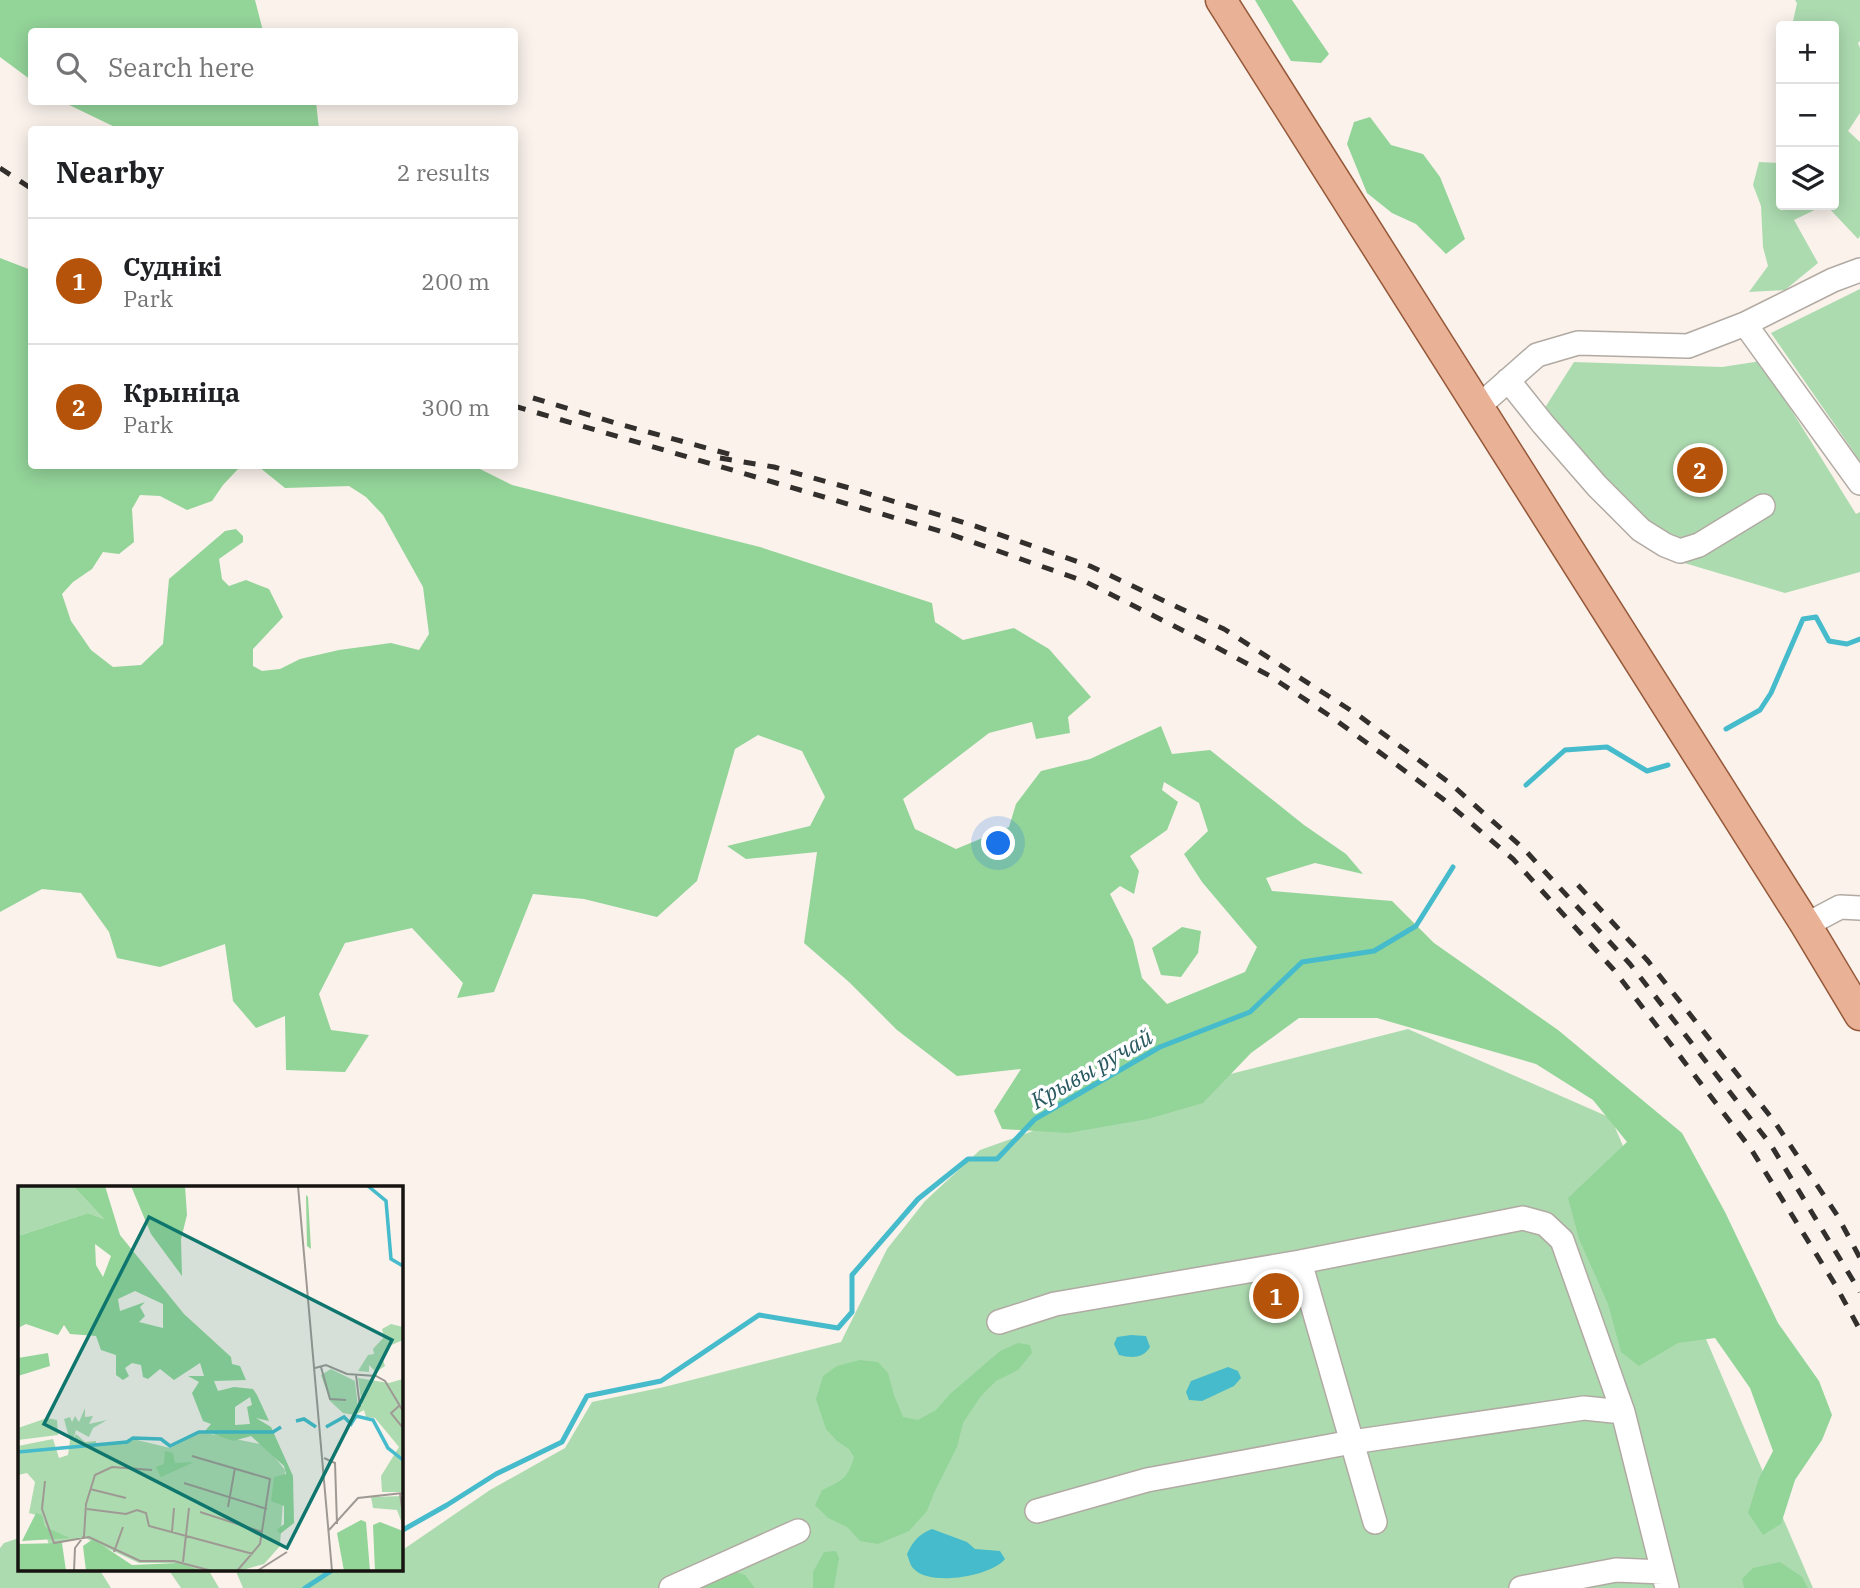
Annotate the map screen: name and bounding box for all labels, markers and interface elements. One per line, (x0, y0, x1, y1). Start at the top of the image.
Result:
map controls (1776, 21, 1839, 210)
button: + (1776, 21, 1839, 84)
search box (28, 28, 518, 105)
icon: search (52, 48, 90, 86)
text: Search here (108, 50, 254, 84)
button: − (1776, 84, 1839, 147)
button: layers (1776, 147, 1839, 210)
text: Nearby (56, 152, 164, 191)
text: 2 results (397, 157, 490, 187)
text: Суднікі (123, 249, 222, 283)
text: 1 (72, 266, 86, 296)
text: 200 m (421, 266, 490, 296)
text: Park (123, 283, 173, 313)
text: Крыніца (123, 375, 240, 409)
text: 2 (72, 392, 86, 422)
text: 300 m (421, 392, 490, 422)
text: Park (123, 409, 173, 439)
pin: 2 (1677, 444, 1723, 496)
your location (981, 826, 1015, 860)
water label: Крывы ручай (1024, 1021, 1158, 1116)
inset map (18, 1186, 402, 1570)
pin: 1 (1253, 1270, 1299, 1322)

